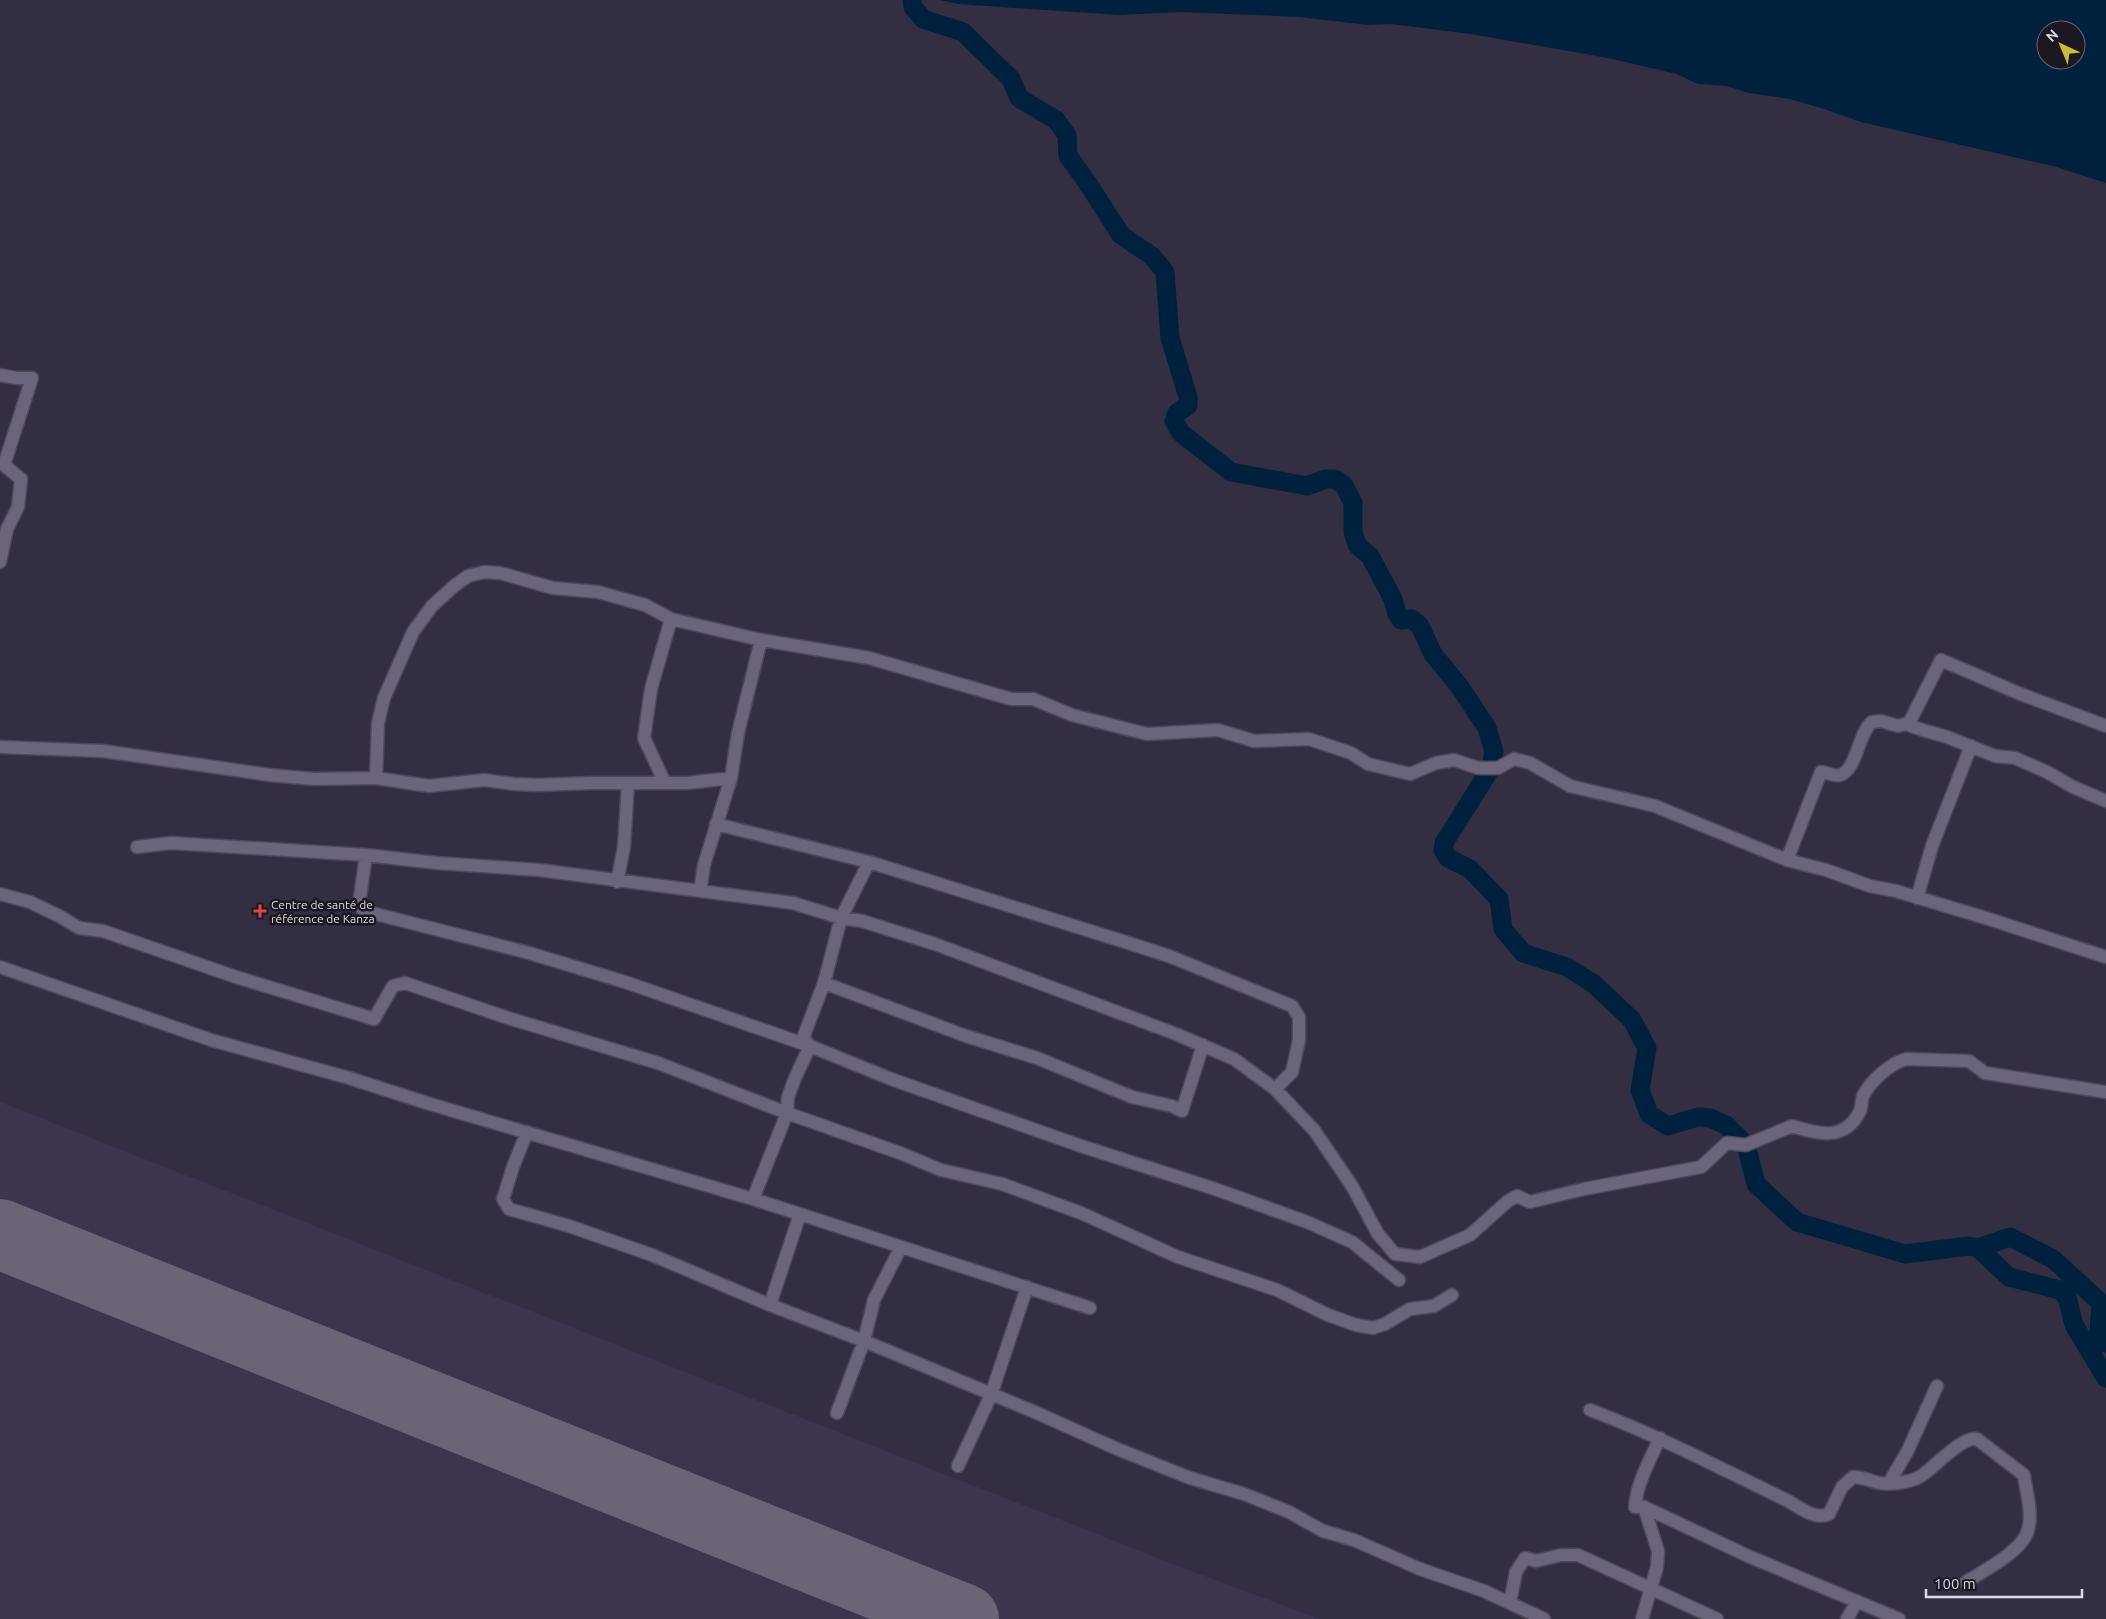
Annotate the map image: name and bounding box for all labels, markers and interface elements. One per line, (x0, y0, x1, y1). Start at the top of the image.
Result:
north arrow (2036, 20, 2086, 70)
text: N (2043, 26, 2061, 45)
place label: Centre de santé de référence de Kanza (271, 898, 375, 925)
marker: Centre de santé de référence de Kanza (253, 904, 267, 918)
scale bar (1926, 1566, 2082, 1598)
text: 100 m (1934, 1575, 1976, 1592)

